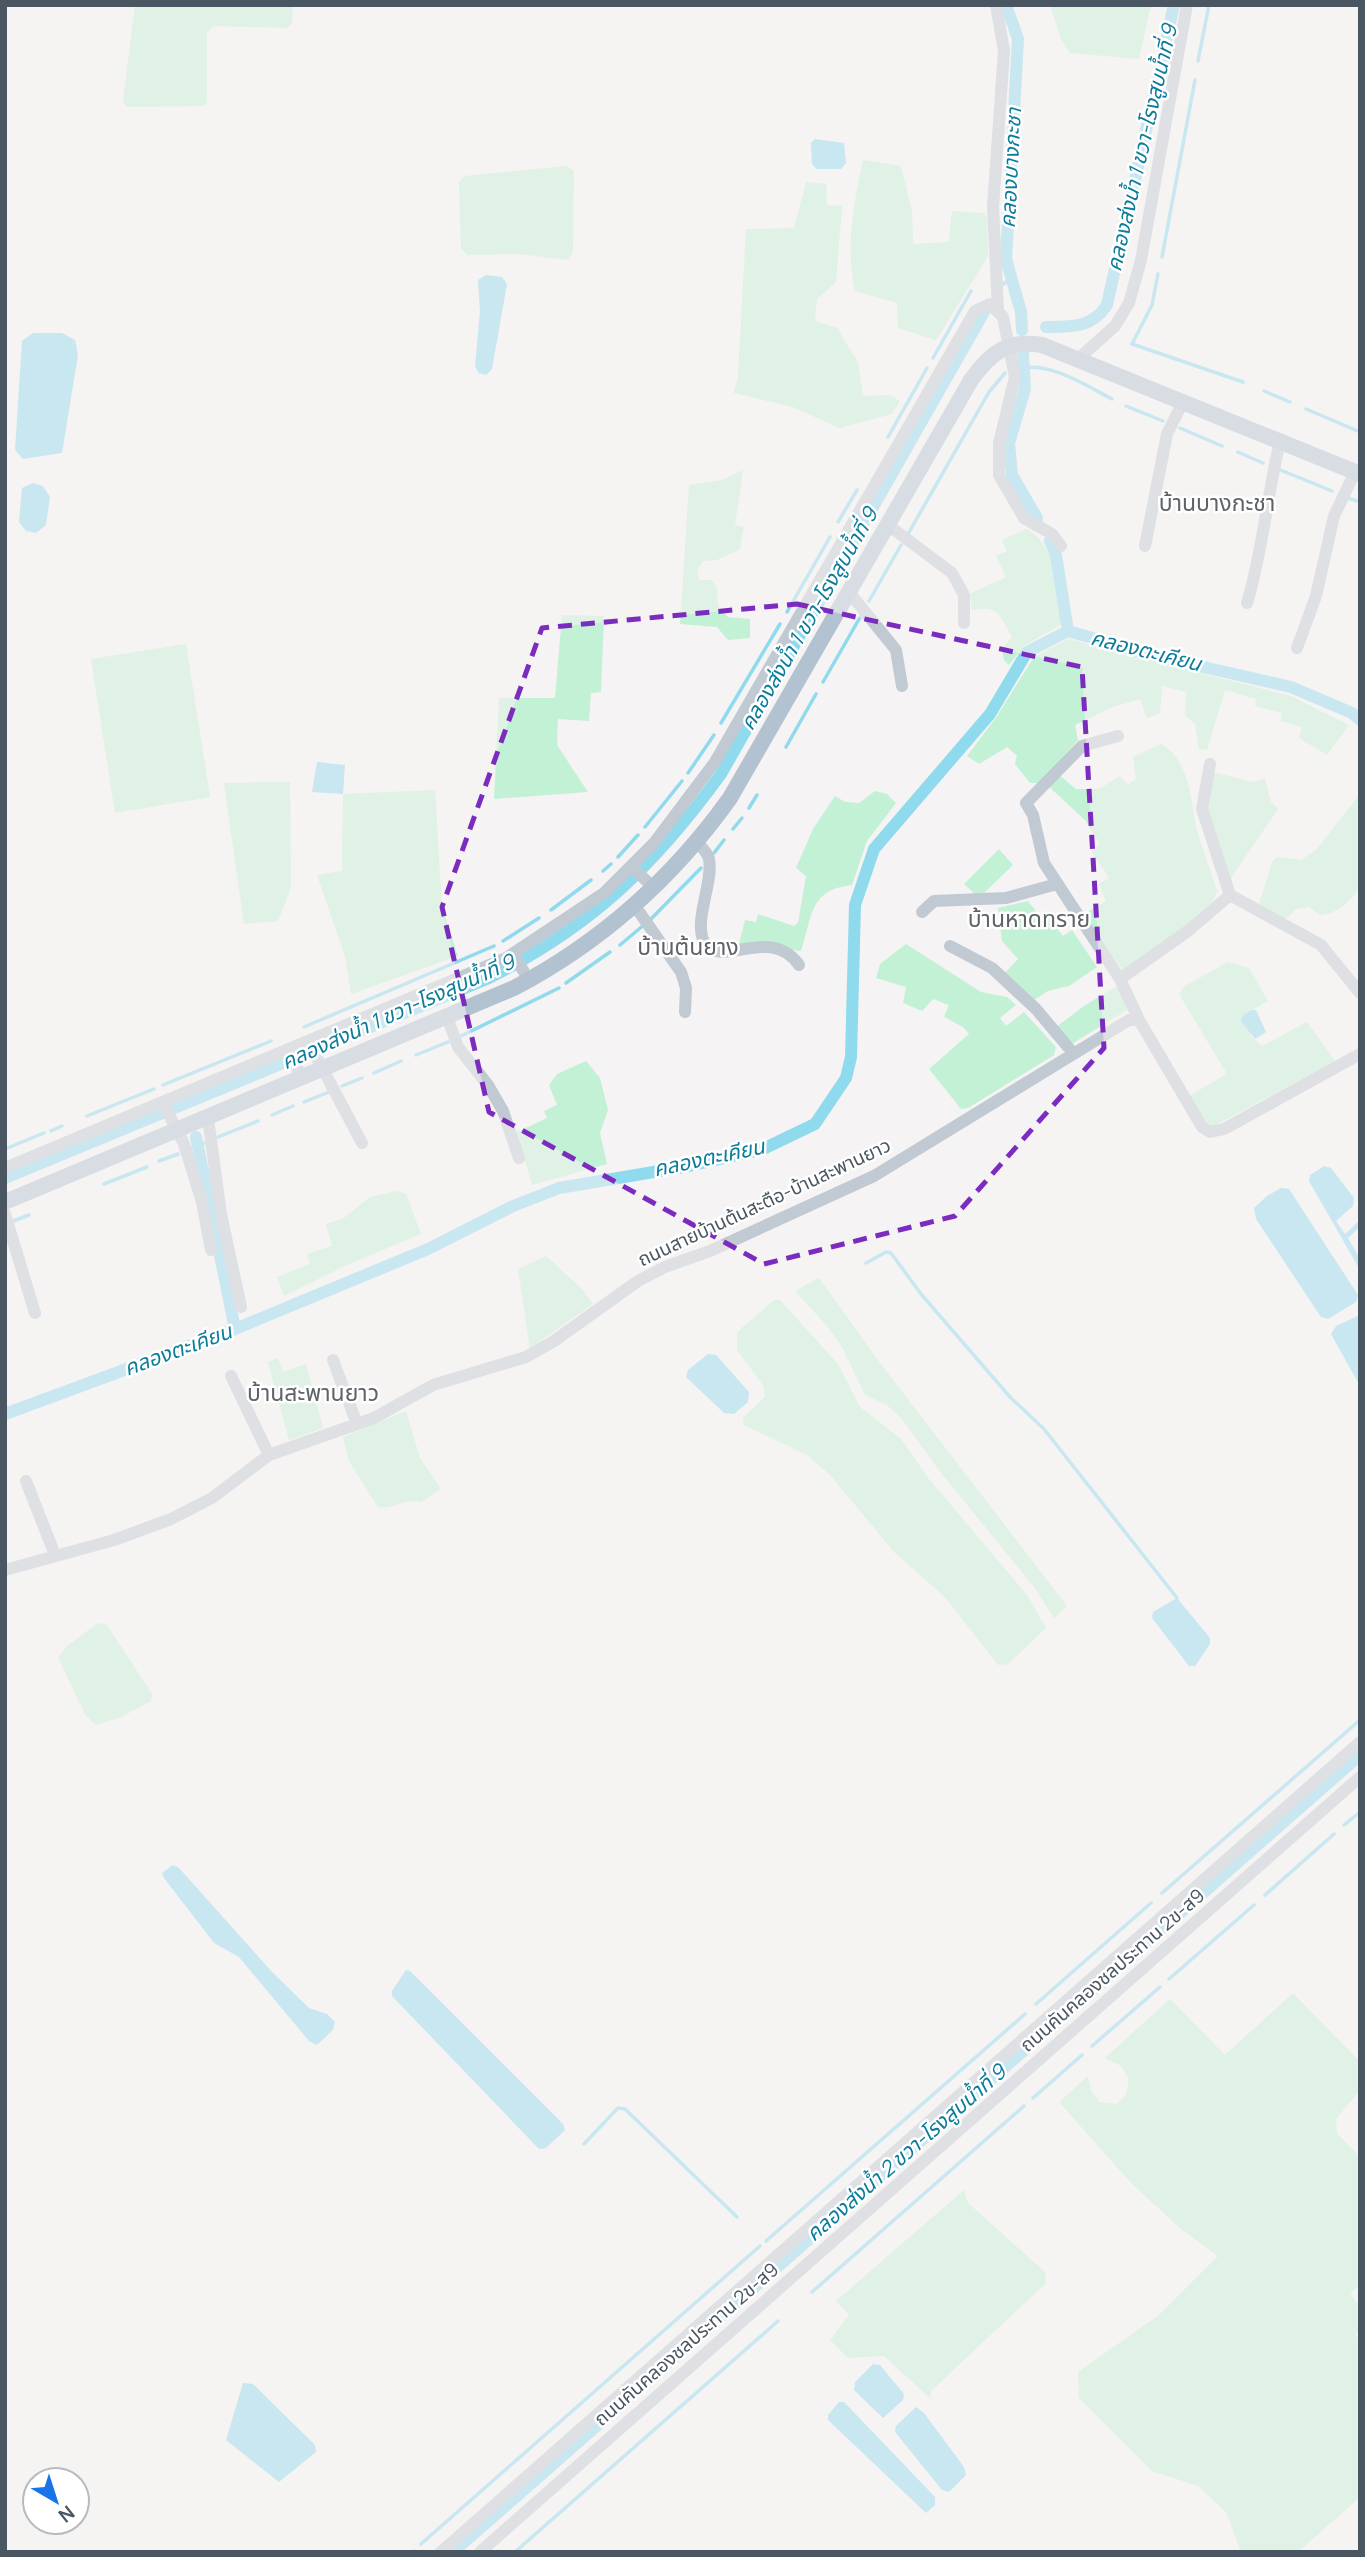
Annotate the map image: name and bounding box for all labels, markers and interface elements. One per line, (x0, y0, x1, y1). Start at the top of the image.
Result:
water label: คลองส่งน้ำ 1 ขวา-โรงสูบน้ำที่ 9 (1099, 20, 1184, 274)
water label: คลองบางกะชา (993, 106, 1027, 229)
district label: บ้านบางกะชา (1159, 486, 1275, 518)
water label: คลองส่งน้ำ 1 ขวา-โรงสูบน้ำที่ 9 (733, 500, 884, 735)
water label: คลองตะเคียน (1088, 623, 1205, 678)
district label: บ้านหาดทราย (968, 902, 1090, 934)
district label: บ้านต้นยาง (637, 930, 739, 962)
water label: คลองส่งน้ำ 1 ขวา-โรงสูบน้ำที่ 9 (277, 946, 520, 1075)
water label: คลองตะเคียน (651, 1131, 768, 1182)
street label: ถนนสายบ้านต้นสะตือ-บ้านสะพานยาว (633, 1132, 895, 1272)
water label: คลองตะเคียน (120, 1316, 237, 1382)
district label: บ้านสะพานยาว (247, 1376, 379, 1408)
street label: ถนนคันคลองชลประทาน 2ข-ส9 (1014, 1883, 1210, 2057)
water label: คลองส่งน้ำ 2 ขวา-โรงสูบน้ำที่ 9 (799, 2056, 1013, 2247)
street label: ถนนคันคลองชลประทาน 2ข-ส9 (588, 2257, 784, 2431)
north arrow (21, 2466, 91, 2536)
text: N (53, 2500, 80, 2529)

